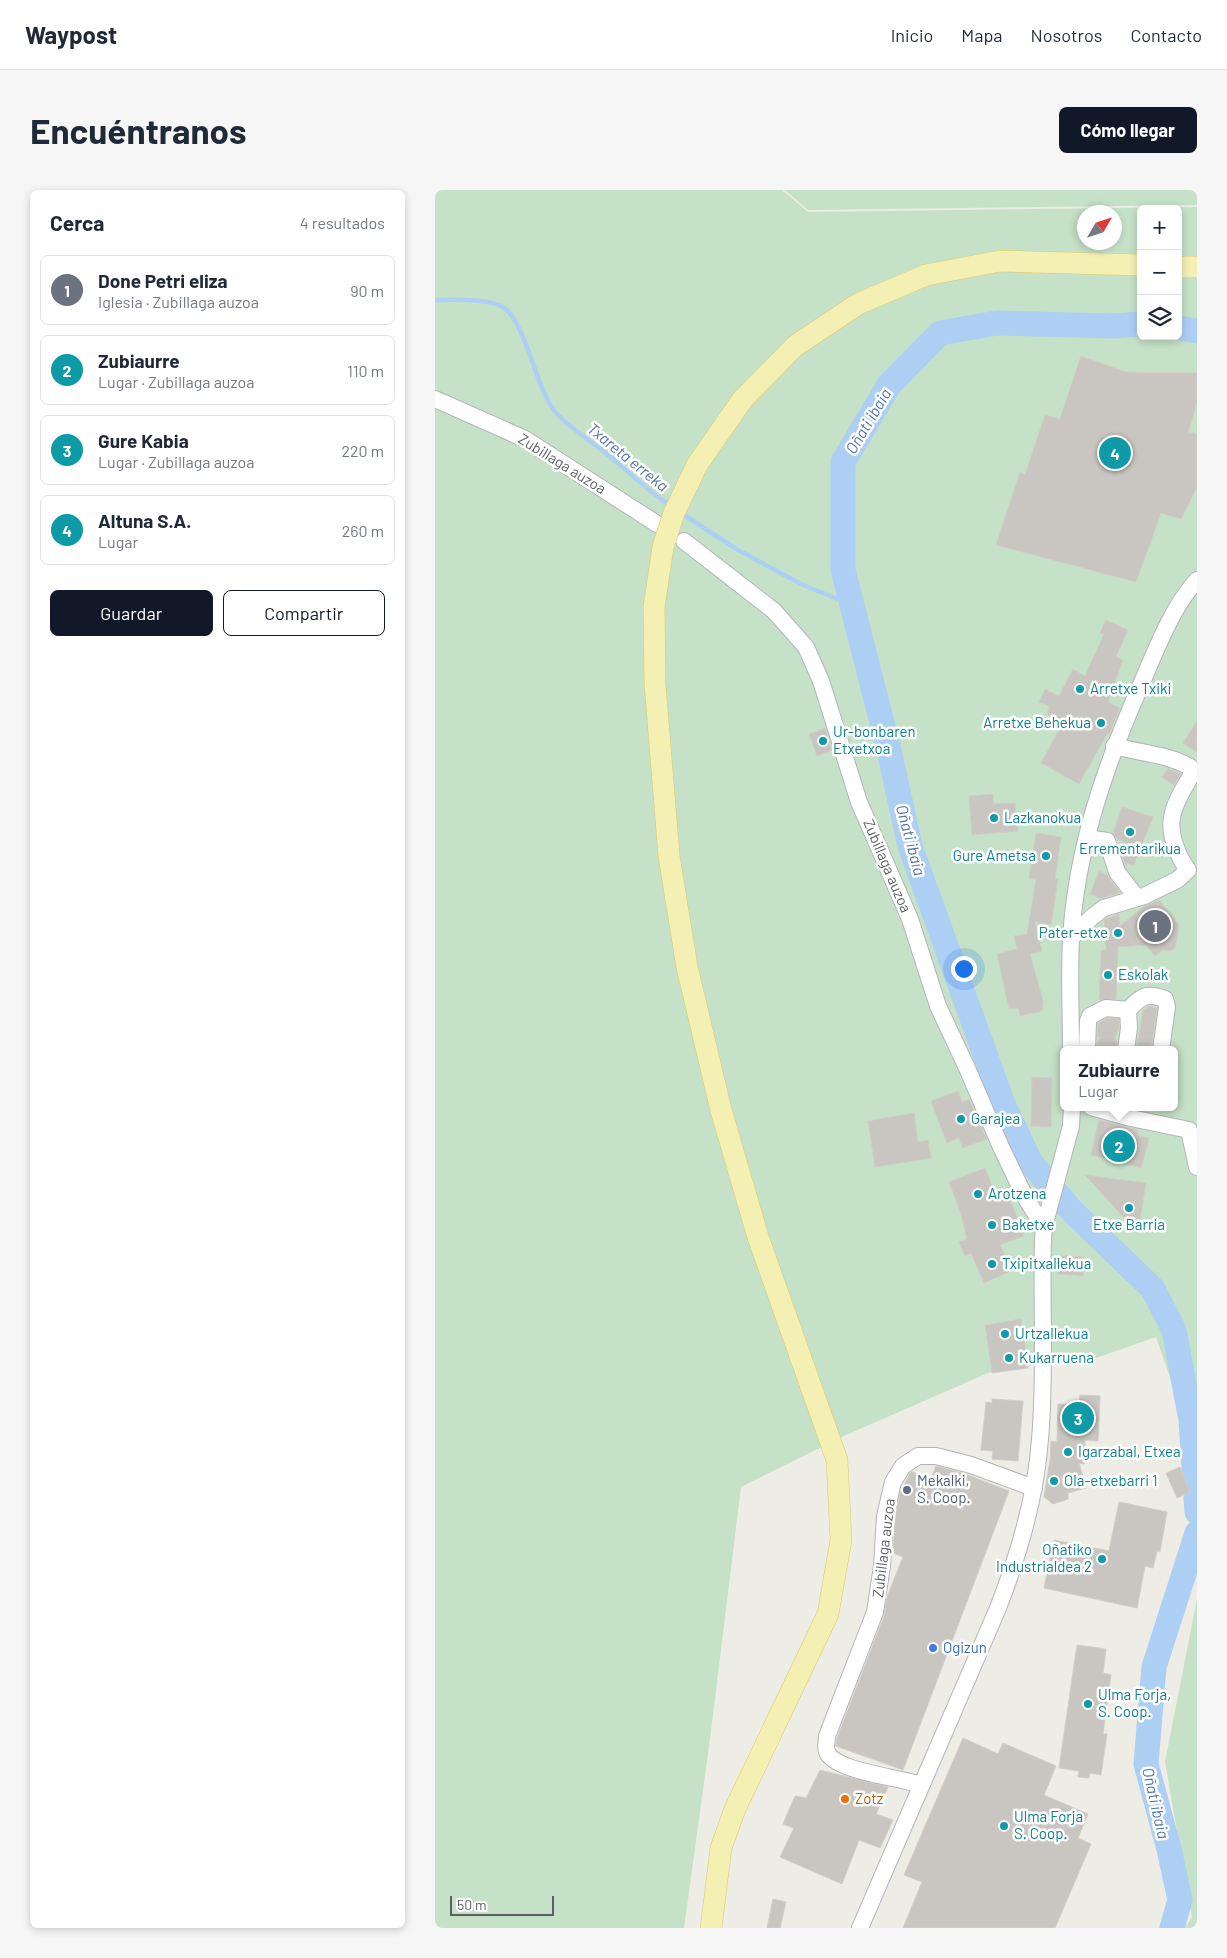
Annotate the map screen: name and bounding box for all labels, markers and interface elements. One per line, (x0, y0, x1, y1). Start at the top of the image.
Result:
text: Waypost (25, 20, 117, 49)
text: Inicio (891, 24, 933, 46)
text: Mapa (961, 24, 1003, 46)
text: Nosotros (1031, 24, 1102, 46)
text: Contacto (1130, 24, 1202, 46)
button: Cómo llegar (1059, 107, 1197, 153)
text: Encuéntranos (30, 109, 247, 151)
north arrow (1077, 205, 1122, 250)
map controls (1137, 205, 1182, 340)
button: + (1137, 205, 1182, 250)
text: Cerca (50, 210, 104, 235)
text: 4 resultados (300, 213, 385, 232)
button: − (1137, 250, 1182, 295)
text: Done Petri eliza (98, 269, 228, 292)
text: 1 (64, 281, 70, 300)
text: 90 m (350, 281, 384, 300)
text: Iglesia · Zubillaga auzoa (98, 292, 259, 311)
button: layers (1137, 295, 1182, 340)
text: Zubiaurre (98, 349, 180, 372)
text: 2 (63, 361, 71, 380)
text: 110 m (347, 361, 384, 380)
text: Lugar · Zubillaga auzoa (98, 372, 254, 391)
water label: Oñati ibaia (841, 385, 894, 457)
water label: Txareta erreka (584, 418, 673, 495)
text: Gure Kabia (98, 429, 189, 452)
street label: Zubillaga auzoa (515, 429, 610, 497)
pin: 4 (1099, 434, 1131, 472)
text: 3 (63, 441, 71, 460)
text: 220 m (341, 441, 384, 460)
text: Lugar · Zubillaga auzoa (98, 452, 254, 471)
text: Altuna S.A. (98, 509, 191, 532)
text: 4 (62, 521, 72, 540)
text: 260 m (342, 521, 384, 540)
text: Lugar (98, 532, 138, 551)
button: Guardar (50, 590, 213, 636)
button: Compartir (223, 590, 385, 636)
place label: Arretxe Txiki (1090, 679, 1171, 697)
marker: Arretxe Txiki (1074, 683, 1086, 695)
place label: Arretxe Behekua (983, 713, 1091, 731)
marker: Arretxe Behekua (1095, 717, 1107, 729)
place label: Ur-bonbaren Etxetxoa (833, 722, 916, 757)
marker: Ur-bonbaren Etxetxoa (817, 735, 829, 747)
water label: Oñati ibaia (893, 802, 930, 877)
place label: Lazkanokua (1004, 808, 1081, 826)
marker: Lazkanokua (988, 812, 1000, 824)
street label: Zubillaga auzoa (860, 816, 916, 915)
marker: Errementarikua (1124, 826, 1136, 838)
place label: Errementarikua (1079, 839, 1181, 857)
place label: Gure Ametsa (953, 846, 1036, 864)
marker: Gure Ametsa (1040, 850, 1052, 862)
pin: 1 (1139, 907, 1171, 945)
place label: Pater-etxe (1039, 923, 1108, 941)
marker: Pater-etxe (1112, 927, 1124, 939)
your location (951, 956, 977, 982)
place label: Eskolak (1118, 965, 1169, 983)
marker: Eskolak (1102, 969, 1114, 981)
popup (1060, 1046, 1178, 1111)
text: Zubiaurre (1078, 1058, 1160, 1081)
text: Lugar (1078, 1081, 1118, 1100)
place label: Garajea (971, 1109, 1020, 1127)
marker: Garajea (955, 1113, 967, 1125)
pin: 2 (1103, 1127, 1135, 1165)
place label: Arotzena (988, 1184, 1046, 1202)
marker: Arotzena (972, 1188, 984, 1200)
marker: Etxe Barria (1123, 1202, 1135, 1214)
place label: Baketxe (1002, 1215, 1054, 1233)
place label: Etxe Barria (1093, 1215, 1165, 1233)
marker: Baketxe (986, 1219, 998, 1231)
place label: Txipitxallekua (1002, 1254, 1091, 1272)
marker: Txipitxallekua (986, 1258, 998, 1270)
place label: Urtzallekua (1015, 1324, 1088, 1342)
marker: Urtzallekua (999, 1328, 1011, 1340)
place label: Kukarruena (1019, 1348, 1094, 1366)
marker: Kukarruena (1003, 1352, 1015, 1364)
pin: 3 (1062, 1399, 1094, 1437)
place label: Igarzabal, Etxea (1078, 1442, 1181, 1460)
marker: Igarzabal, Etxea (1062, 1446, 1074, 1458)
place label: Mekalki, S. Coop. (917, 1471, 970, 1506)
place label: Ola-etxebarri 1 (1064, 1471, 1157, 1489)
marker: Ola-etxebarri 1 (1048, 1475, 1060, 1487)
marker: Mekalki, S. Coop. (901, 1484, 913, 1496)
street label: Zubillaga auzoa (868, 1497, 898, 1598)
place label: Oñatiko Industrialdea 2 (996, 1540, 1092, 1575)
marker: Oñatiko Industrialdea 2 (1096, 1553, 1108, 1565)
place label: Ogizun (943, 1638, 987, 1656)
marker: Ogizun (927, 1642, 939, 1654)
place label: Ulma Forja, S. Coop. (1098, 1685, 1171, 1720)
marker: Ulma Forja, S. Coop. (1082, 1698, 1094, 1710)
water label: Oñati ibaia (1139, 1765, 1174, 1840)
place label: Zotz (855, 1789, 884, 1807)
marker: Zotz (839, 1793, 851, 1805)
place label: Ulma Forja S. Coop. (1014, 1807, 1083, 1842)
marker: Ulma Forja S. Coop. (998, 1820, 1010, 1832)
scale bar (450, 1893, 554, 1916)
text: 50 m (457, 1896, 486, 1913)

